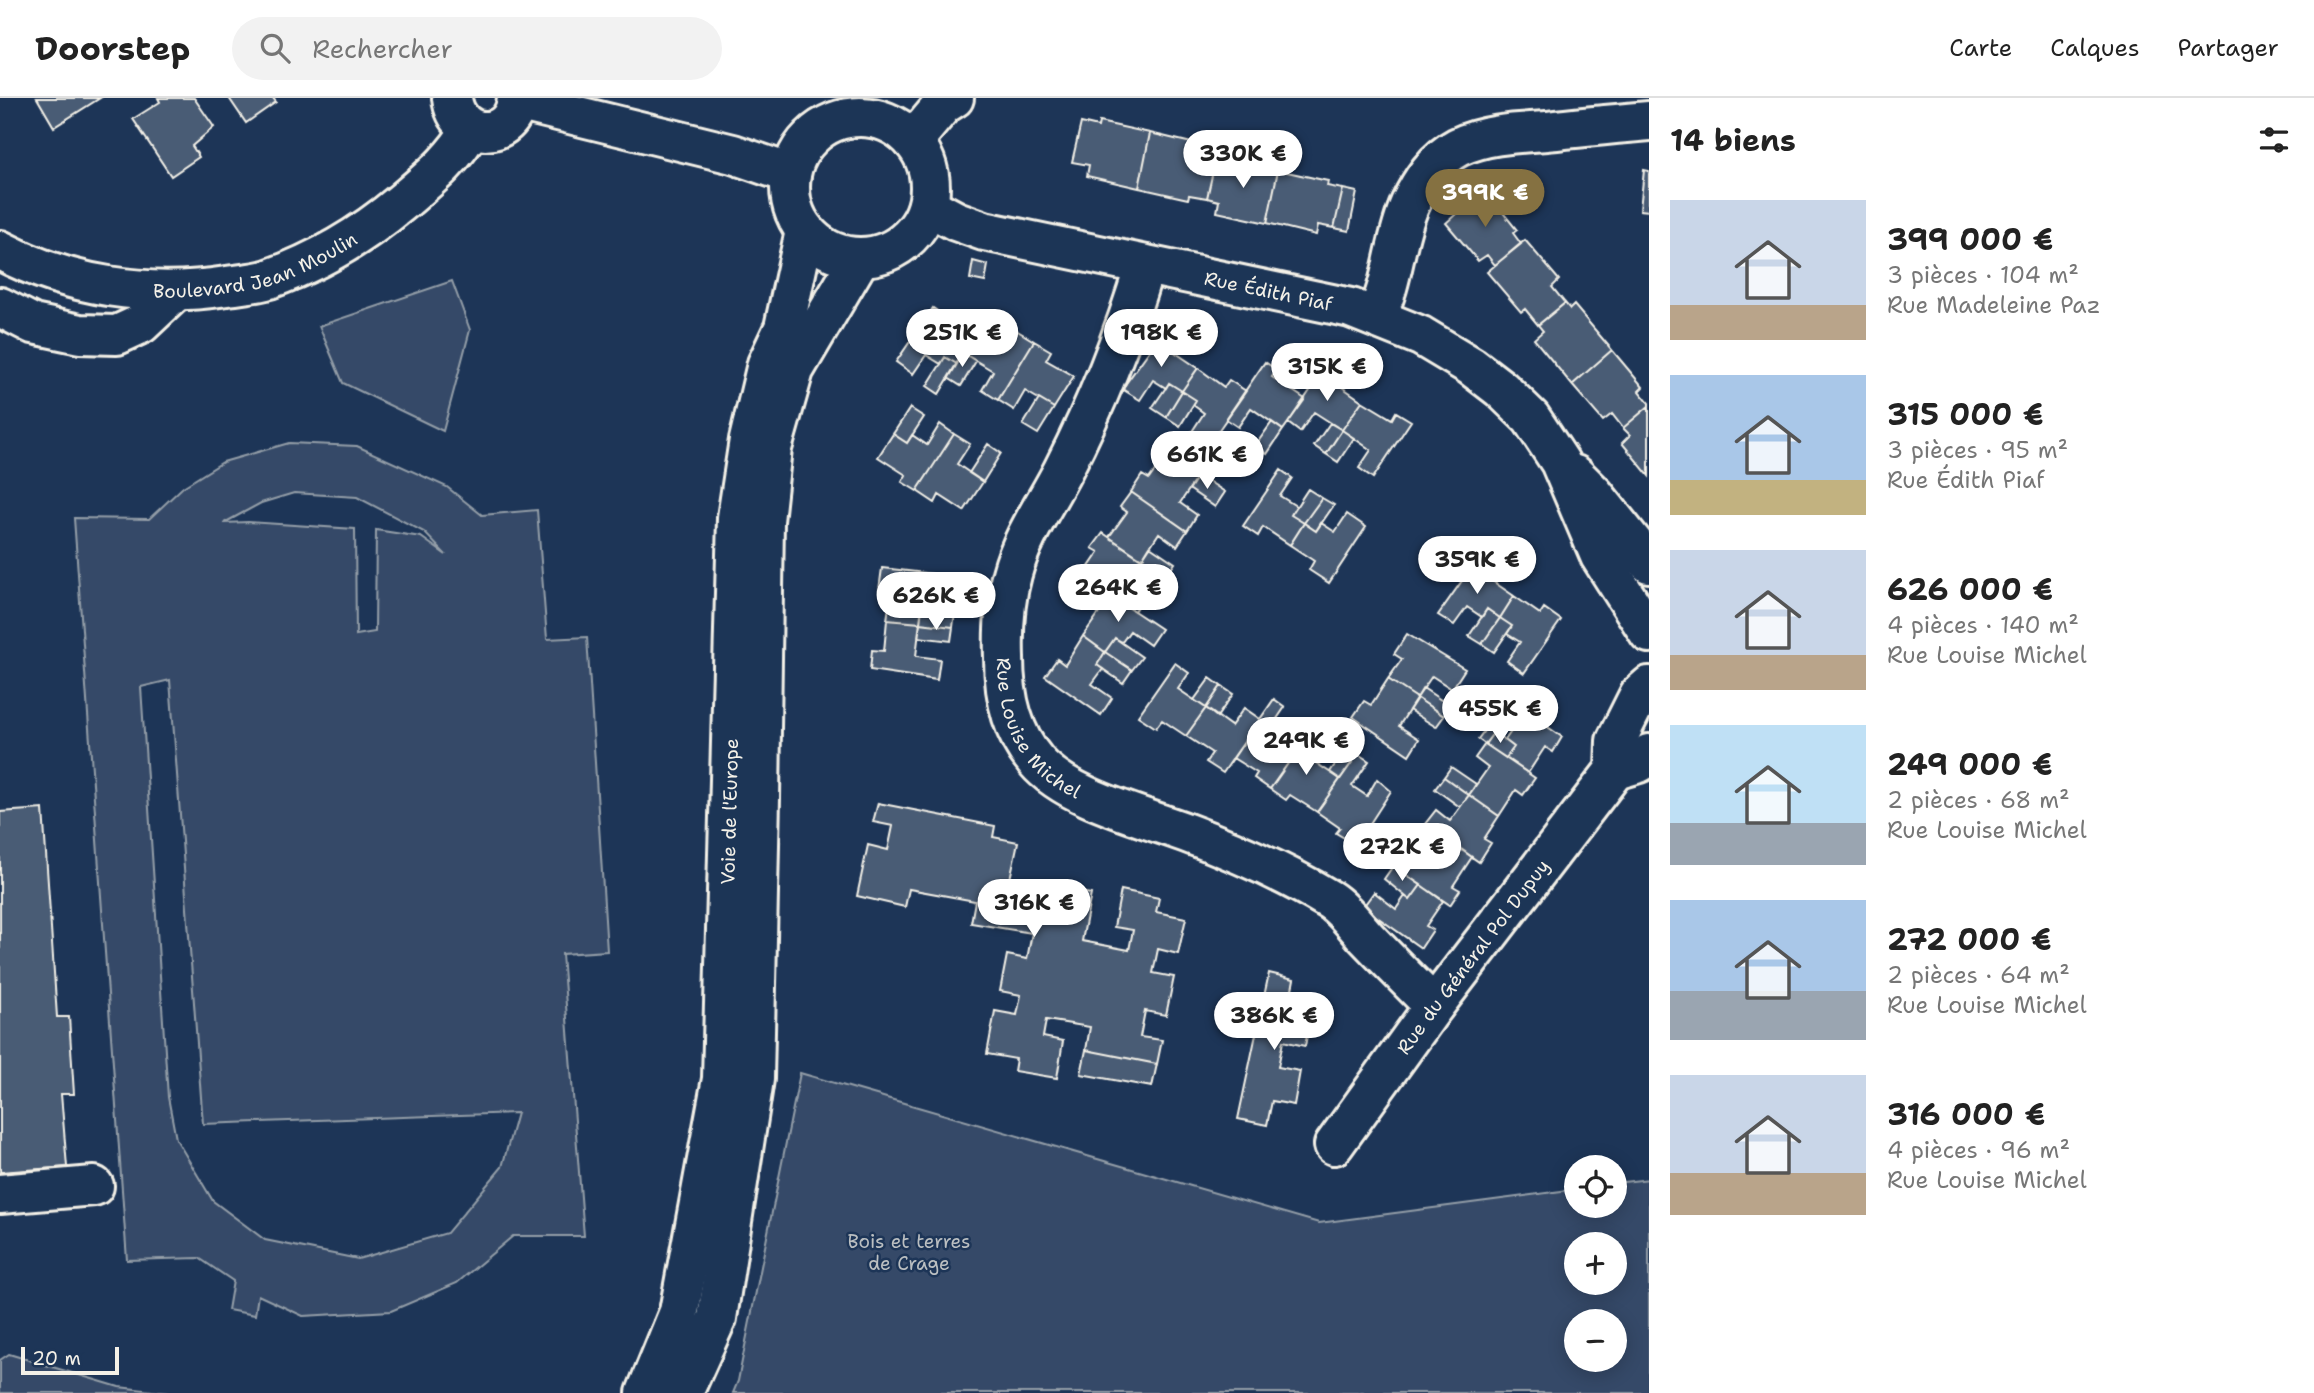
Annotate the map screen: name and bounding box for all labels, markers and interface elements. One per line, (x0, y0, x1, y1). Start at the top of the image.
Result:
search box (232, 17, 722, 80)
text: Doorstep (35, 26, 190, 71)
icon: search (256, 29, 294, 67)
text: Rechercher (312, 31, 453, 66)
text: Carte (1949, 32, 2012, 64)
text: Calques (2050, 32, 2140, 64)
text: Partager (2178, 32, 2279, 64)
text: 14 biens (1670, 120, 1796, 161)
icon: filters (2255, 121, 2293, 159)
pin: 330K € (1186, 130, 1300, 190)
text: 330K € (1199, 138, 1287, 168)
pin: 399K € (1428, 170, 1542, 229)
text: 399K € (1441, 177, 1529, 207)
text: 399 000 € (1887, 219, 2053, 260)
street label: Boulevard Jean Moulin (153, 226, 362, 304)
icon: home (1726, 228, 1810, 312)
text: 3 pièces · 104 m² (1887, 260, 2079, 290)
street label: Rue Édith Piaf (1202, 266, 1336, 317)
text: Rue Madeleine Paz (1887, 290, 2100, 320)
pin: 251K € (905, 310, 1019, 369)
pin: 198K € (1104, 310, 1218, 369)
text: 251K € (922, 317, 1002, 347)
text: 198K € (1120, 317, 1202, 347)
pin: 315K € (1270, 344, 1384, 403)
text: 315K € (1287, 351, 1367, 381)
text: 315 000 € (1887, 394, 2043, 435)
icon: home (1726, 403, 1810, 487)
pin: 661K € (1150, 432, 1264, 491)
text: 3 pièces · 95 m² (1887, 435, 2068, 465)
text: 661K € (1167, 439, 1247, 469)
text: Rue Édith Piaf (1887, 465, 2045, 495)
pin: 359K € (1420, 536, 1534, 596)
text: 359K € (1434, 544, 1520, 574)
pin: 264K € (1061, 564, 1175, 624)
text: 626 000 € (1887, 569, 2053, 610)
text: 264K € (1074, 572, 1162, 602)
pin: 626K € (879, 573, 993, 632)
icon: home (1726, 578, 1810, 662)
text: 626K € (893, 580, 979, 610)
text: 4 pièces · 140 m² (1887, 610, 2079, 640)
text: Rue Louise Michel (1887, 640, 2087, 670)
street label: Rue Louise Michel (991, 657, 1085, 804)
pin: 455K € (1443, 686, 1557, 745)
text: 455K € (1458, 693, 1542, 723)
pin: 249K € (1249, 718, 1363, 777)
text: 249K € (1263, 725, 1349, 755)
street label: Voie de l'Europe (715, 738, 744, 885)
text: 249 000 € (1887, 744, 2053, 785)
icon: home (1726, 753, 1810, 837)
text: 2 pièces · 68 m² (1887, 785, 2070, 815)
text: Rue Louise Michel (1887, 815, 2087, 845)
pin: 272K € (1345, 824, 1459, 883)
text: 272K € (1359, 831, 1445, 861)
street label: Rue du Général Pol Dupuy (1391, 854, 1555, 1060)
pin: 316K € (977, 880, 1091, 939)
text: 316K € (994, 887, 1074, 917)
text: 272 000 € (1887, 919, 2052, 960)
icon: home (1726, 928, 1810, 1012)
text: 2 pièces · 64 m² (1887, 960, 2070, 990)
text: Rue Louise Michel (1887, 990, 2087, 1020)
pin: 386K € (1217, 992, 1331, 1052)
text: 386K € (1230, 1000, 1318, 1030)
text: 316 000 € (1887, 1094, 2045, 1135)
icon: home (1726, 1103, 1810, 1187)
text: 4 pièces · 96 m² (1887, 1135, 2070, 1165)
map controls (1564, 1155, 1627, 1372)
button: locate (1564, 1155, 1627, 1218)
text: Rue Louise Michel (1887, 1165, 2087, 1195)
park label: Bois et terres de Crage (848, 1229, 970, 1276)
button: + (1564, 1232, 1627, 1295)
button: − (1564, 1309, 1627, 1372)
scale bar (21, 1344, 119, 1376)
text: 20 m (32, 1346, 81, 1371)

